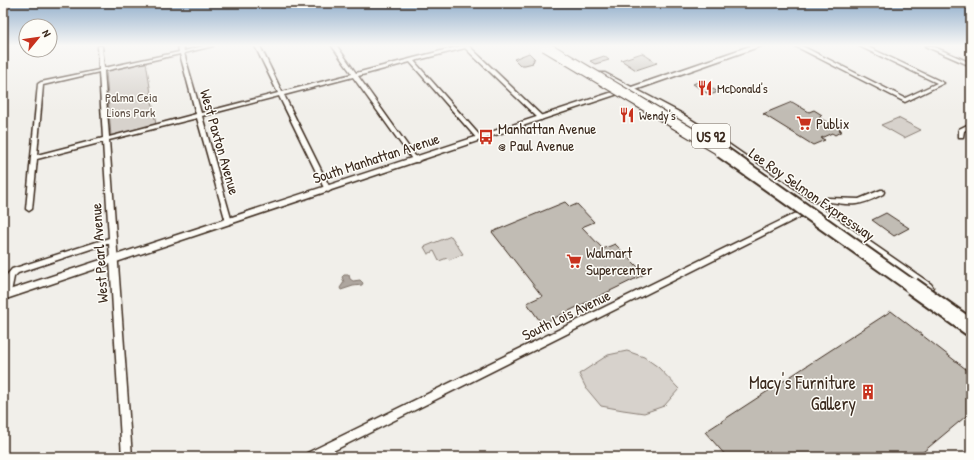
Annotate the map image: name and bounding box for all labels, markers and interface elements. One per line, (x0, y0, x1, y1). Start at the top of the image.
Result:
north arrow (18, 18, 58, 58)
text: N (39, 27, 54, 39)
restaurant icon: McDonald's (696, 79, 714, 97)
place label: McDonald's (717, 79, 768, 97)
street label: West Paxton Avenue (195, 87, 245, 197)
park label: Palma Ceia Lions Park (105, 88, 157, 121)
restaurant icon: Wendy's (618, 106, 636, 124)
place label: Wendy's (639, 106, 676, 124)
place label: Publix (816, 113, 850, 134)
supermarket icon: Publix (795, 114, 813, 132)
place label: Manhattan Avenue @ Paul Avenue (498, 118, 596, 156)
road number: US 92 (692, 124, 730, 148)
street label: South Manhattan Avenue (310, 128, 442, 188)
bus stop icon: Manhattan Avenue @ Paul Avenue (477, 128, 495, 146)
street label: Lee Roy Selmon Expressway (745, 143, 879, 245)
street label: West Pearl Avenue (85, 202, 113, 304)
place label: Walmart Supercenter (586, 242, 653, 280)
supermarket icon: Walmart Supercenter (565, 252, 583, 270)
street label: South Lois Avenue (518, 284, 614, 345)
place label: Macy's Furniture Gallery (749, 370, 856, 416)
building icon: Macy's Furniture Gallery (859, 383, 877, 401)

